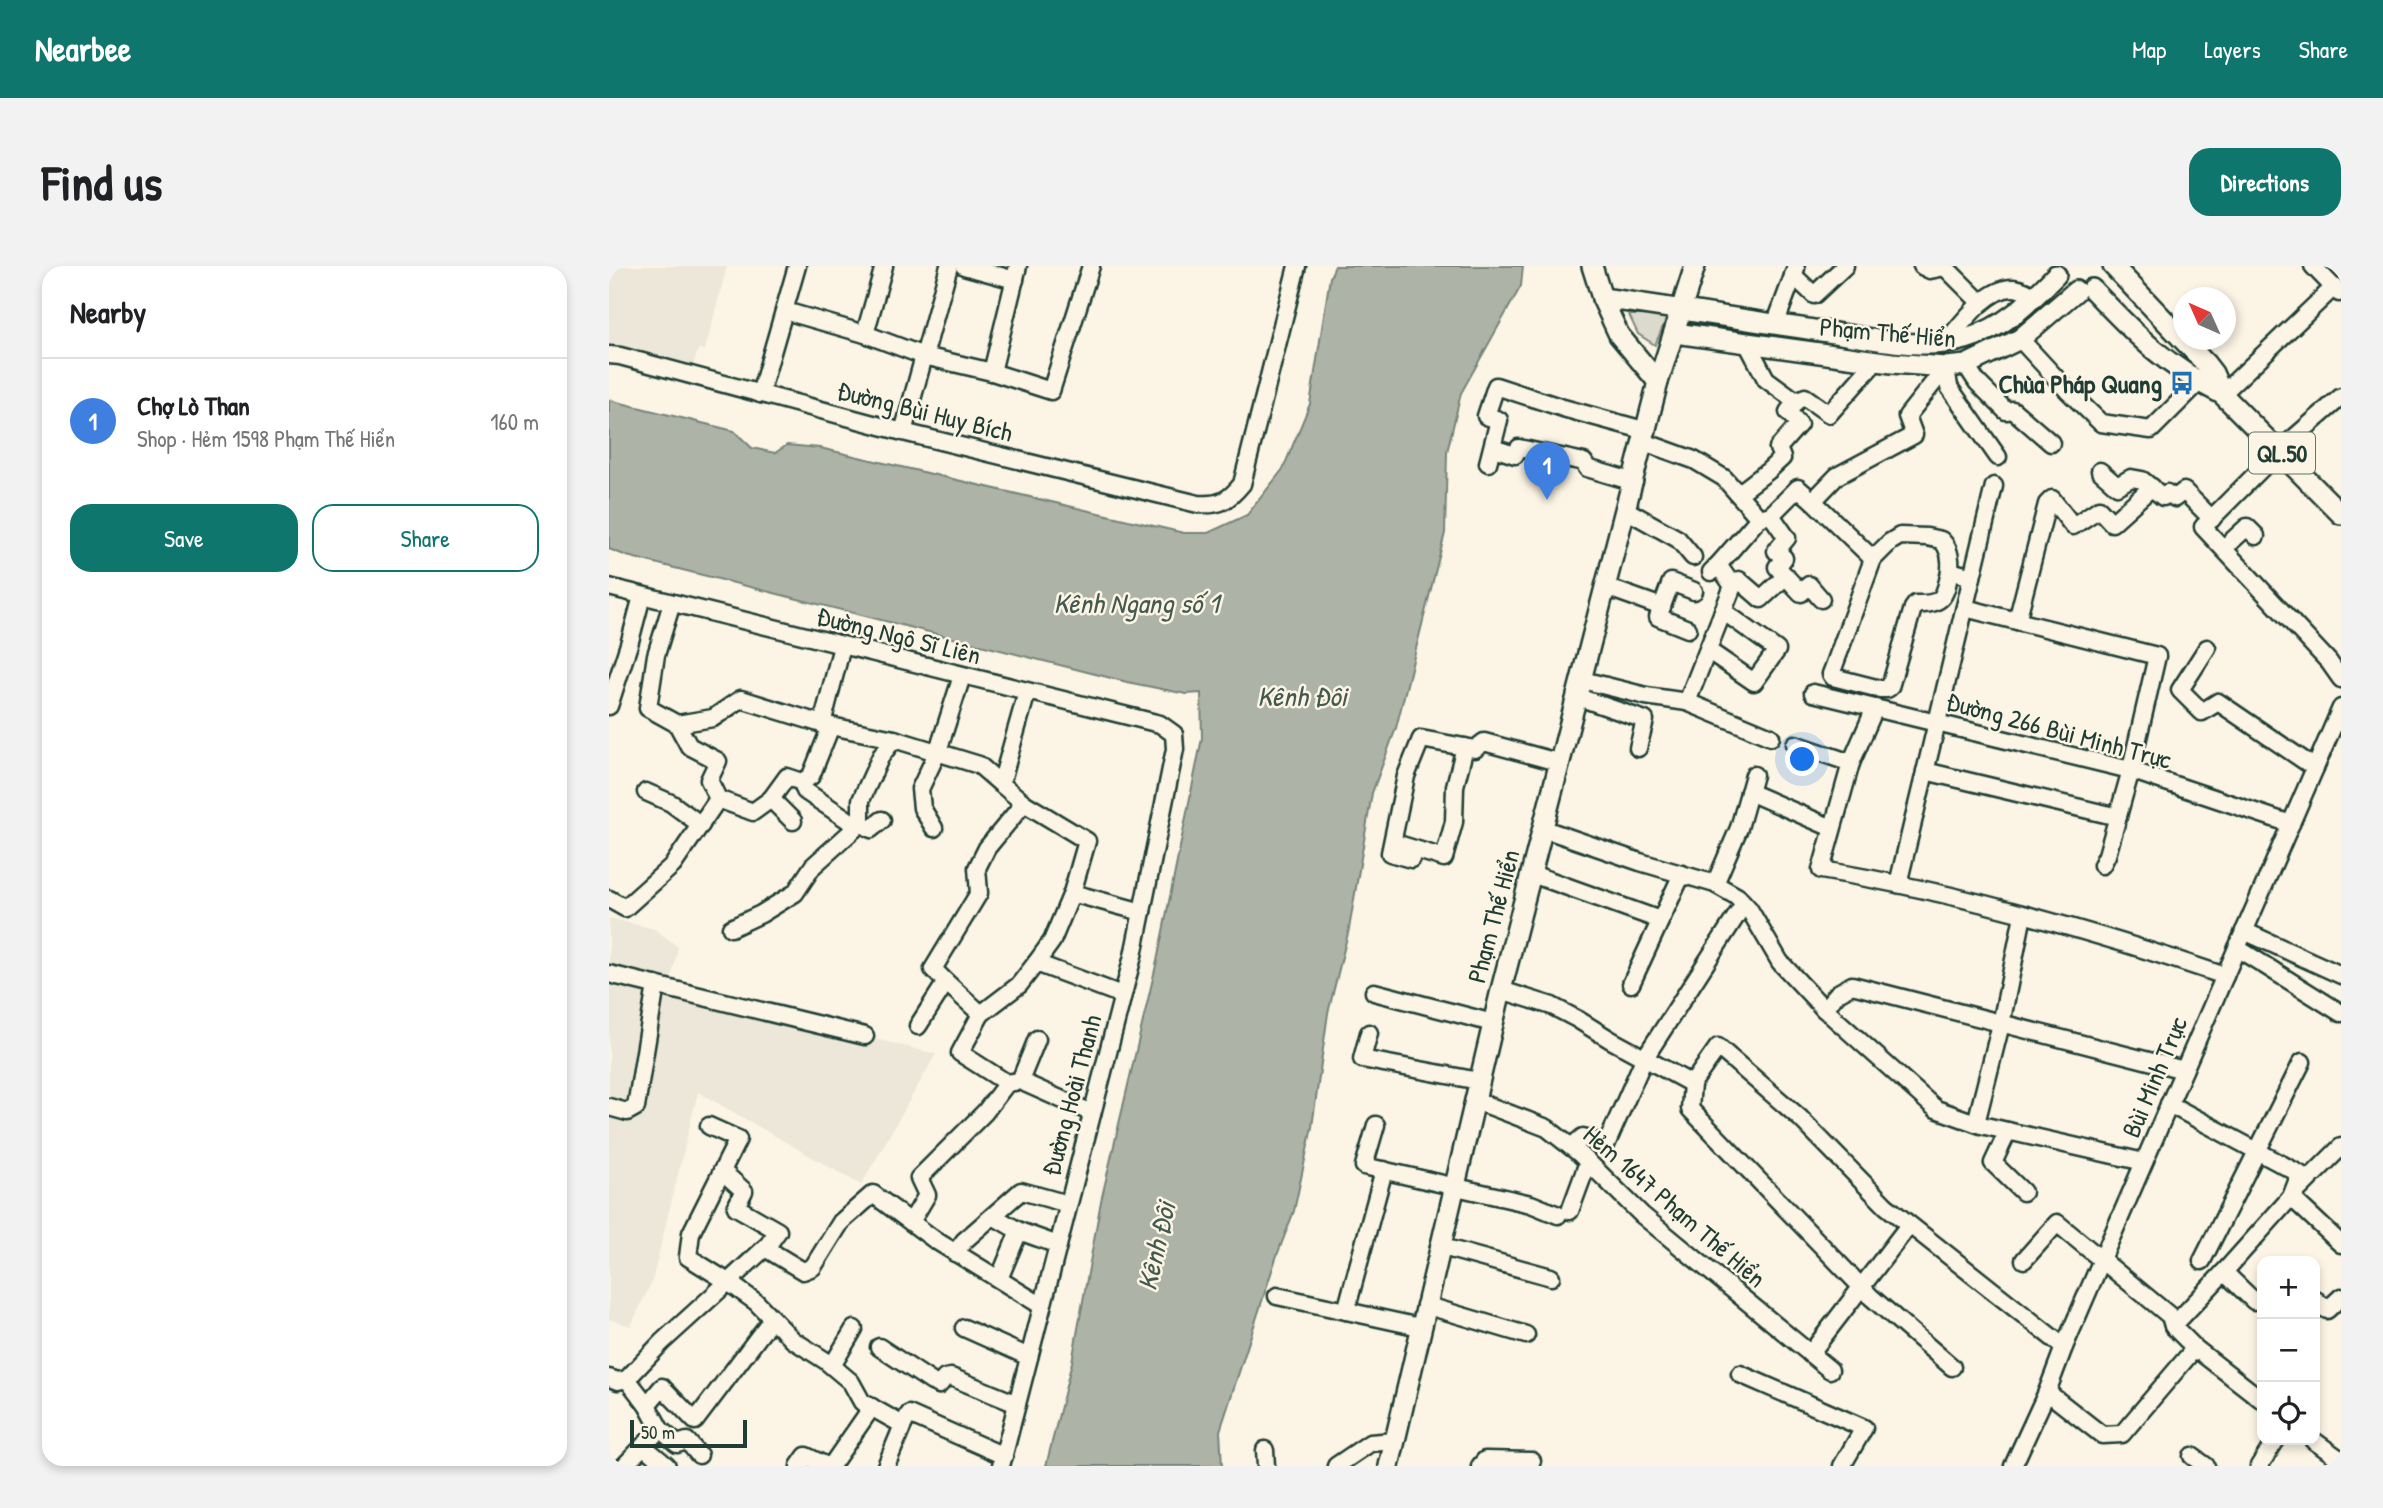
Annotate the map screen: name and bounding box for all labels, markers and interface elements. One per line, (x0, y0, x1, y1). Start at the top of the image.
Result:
text: Nearbee (35, 27, 131, 71)
text: Map (2132, 33, 2166, 65)
text: Layers (2204, 33, 2261, 65)
text: Share (2299, 33, 2348, 65)
button: Directions (2189, 148, 2341, 216)
text: Find us (42, 149, 162, 215)
north arrow (2173, 287, 2236, 350)
text: Nearby (70, 292, 146, 332)
street label: Phạm Thế Hiển (1818, 309, 1958, 355)
place label: Chùa Pháp Quang (1999, 366, 2162, 402)
bus stop icon: Chùa Pháp Quang (2168, 369, 2196, 397)
street label: Đường Bùi Huy Bích (834, 372, 1016, 450)
text: Chợ Lò Than (137, 388, 250, 423)
text: 1 (89, 406, 97, 437)
text: 160 m (490, 406, 539, 437)
text: Shop · Hẻm 1598 Phạm Thế Hiển (137, 423, 395, 454)
road number: QL.50 (2249, 433, 2315, 474)
pin: 1 (1524, 442, 1570, 500)
button: Save (70, 504, 298, 572)
button: Share (312, 504, 539, 572)
water label: Kênh Ngang số 1 (1053, 584, 1222, 622)
street label: Đường Ngô Sĩ Liên (813, 598, 985, 672)
water label: Kênh Đôi (1257, 677, 1350, 715)
street label: Đường 266 Bùi Minh Trực (1943, 683, 2175, 777)
your location (1785, 742, 1819, 776)
street label: Phạm Thế Hiển (1458, 845, 1528, 987)
street label: Đường Hoài Thanh (1033, 1011, 1109, 1179)
street label: Bùi Minh Trực (2113, 1011, 2195, 1143)
street label: Hẻm 1647 Phạm Thế Hiển (1576, 1117, 1774, 1295)
water label: Kênh Đôi (1127, 1195, 1185, 1294)
map controls (2257, 1256, 2320, 1445)
button: + (2257, 1256, 2320, 1319)
button: − (2257, 1319, 2320, 1382)
button: locate (2257, 1382, 2320, 1445)
scale bar (630, 1417, 747, 1449)
text: 50 m (641, 1419, 675, 1445)

